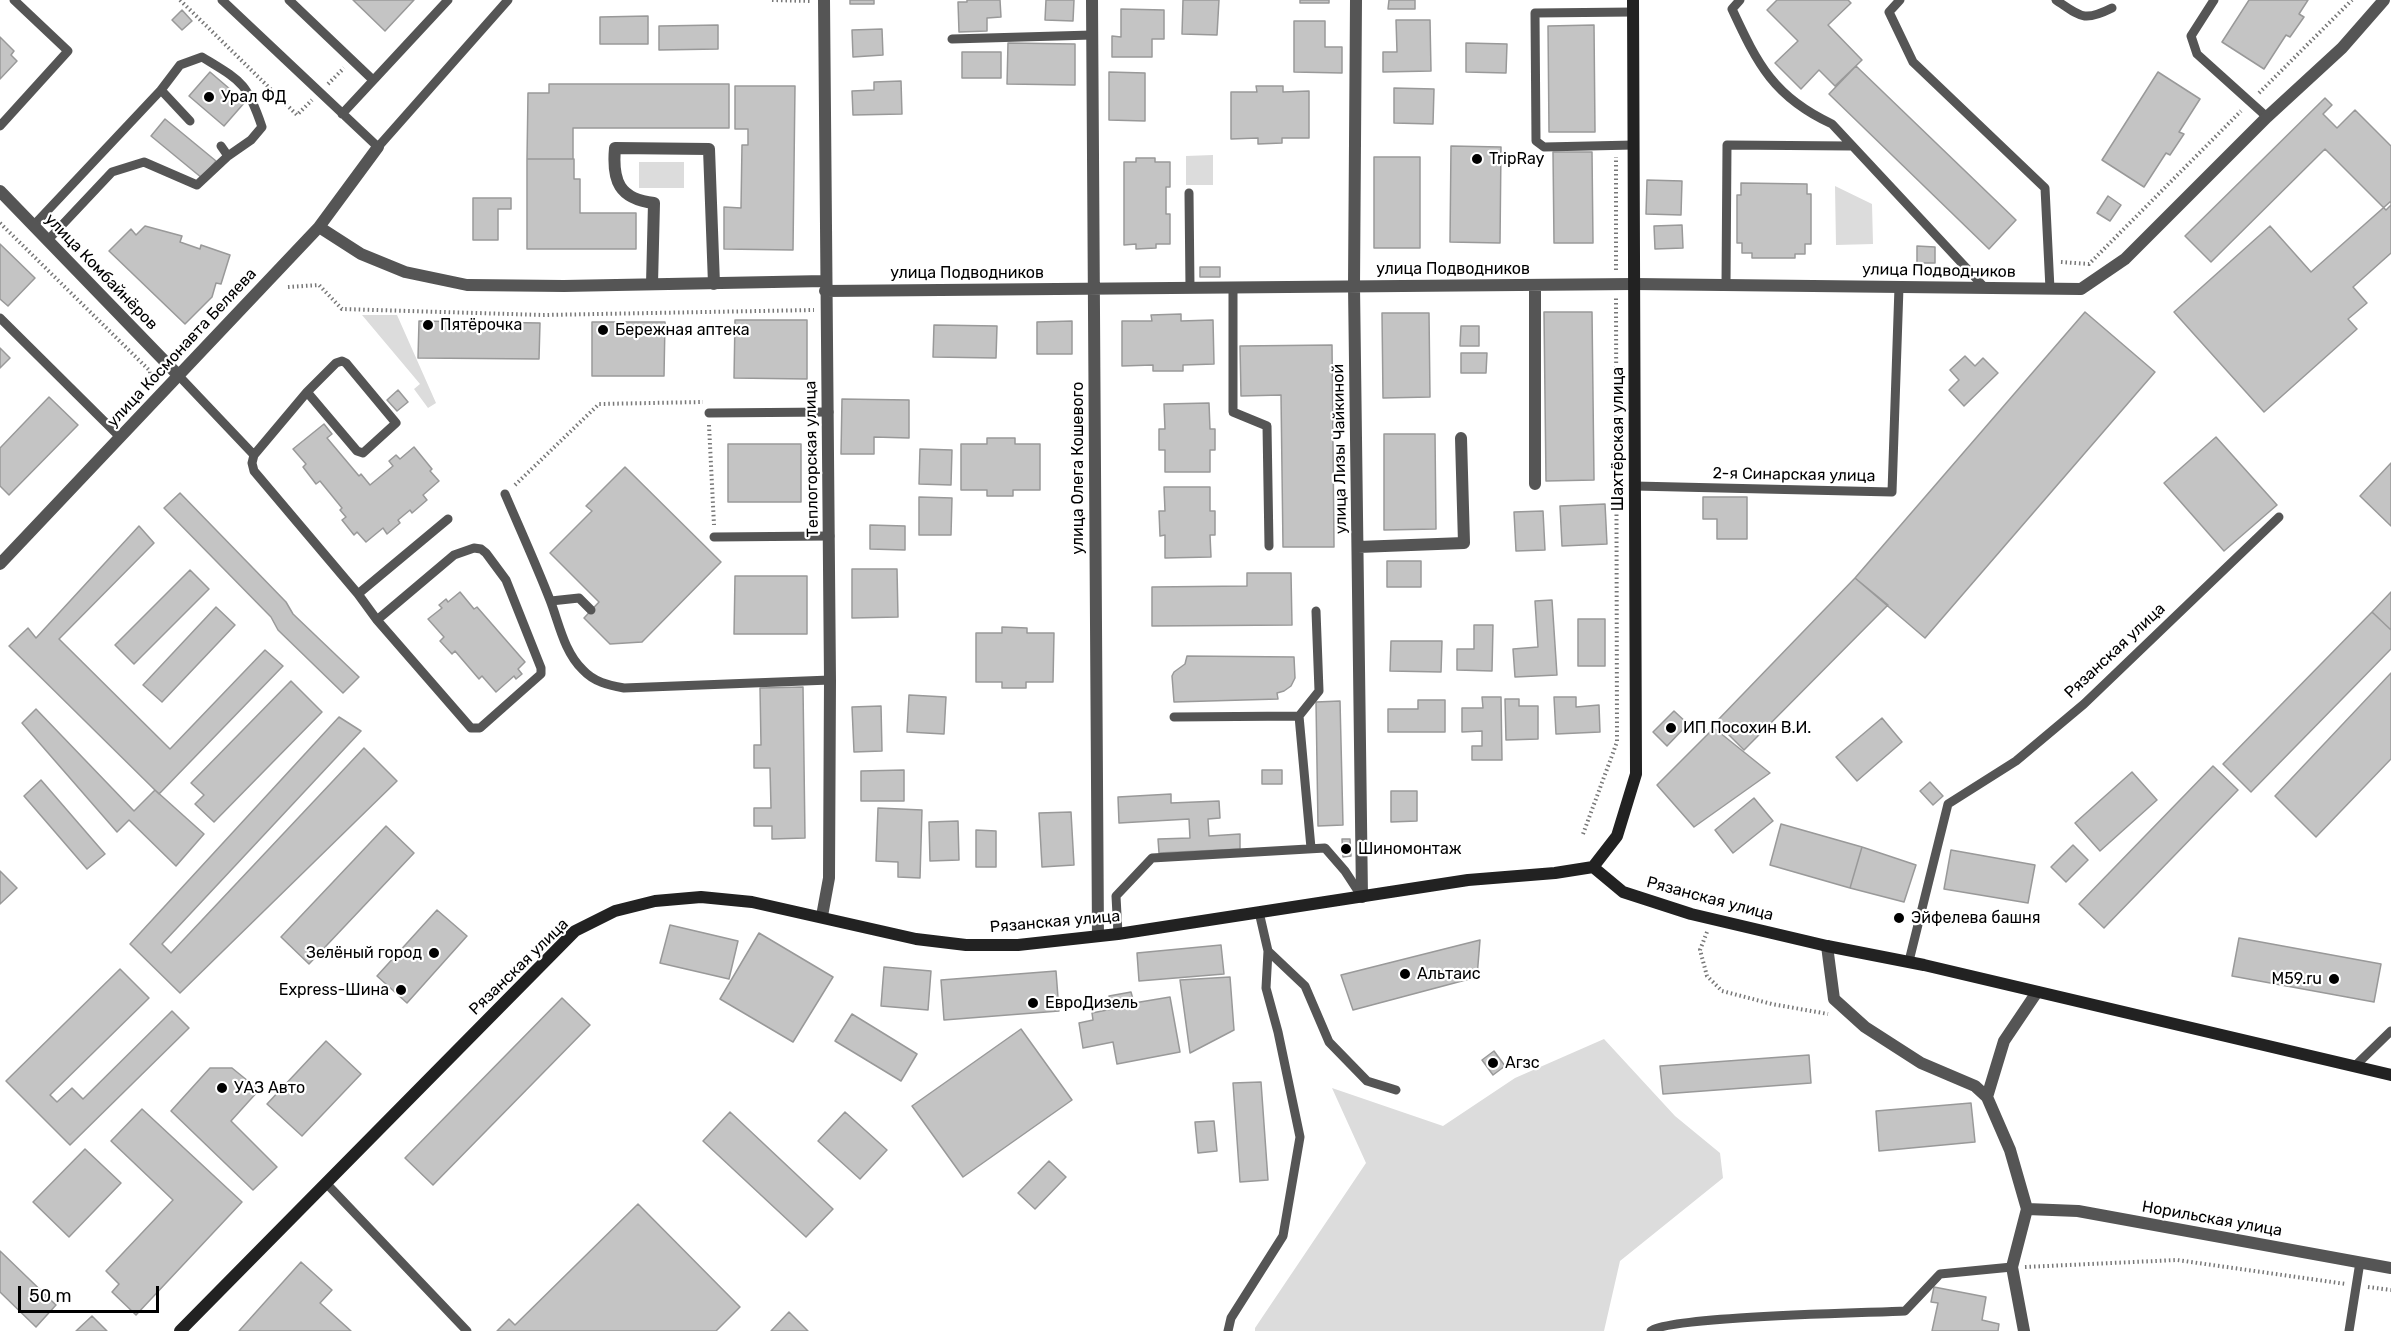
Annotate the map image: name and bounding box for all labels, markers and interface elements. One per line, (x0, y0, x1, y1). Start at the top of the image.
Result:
place label: Урал ФД (221, 87, 286, 107)
marker: Урал ФД (202, 90, 216, 104)
place label: TripRay (1489, 149, 1544, 169)
marker: TripRay (1470, 152, 1484, 166)
street label: улица Комбайнёров (41, 210, 161, 334)
street label: улица Подводников (1376, 259, 1530, 279)
street label: улица Подводников (1862, 260, 2016, 282)
street label: улица Подводников (890, 263, 1044, 283)
street label: улица Космонавта Беляева (103, 265, 261, 431)
place label: Пятёрочка (440, 315, 522, 335)
marker: Пятёрочка (421, 318, 435, 332)
place label: Бережная аптека (615, 320, 750, 340)
marker: Бережная аптека (596, 323, 610, 337)
street label: улица Лизы Чайкиной (1329, 364, 1351, 534)
street label: Шахтёрская улица (1608, 367, 1628, 511)
street label: Теплогорская улица (801, 381, 823, 537)
street label: улица Олега Кошевого (1068, 382, 1088, 554)
street label: 2-я Синарская улица (1712, 464, 1876, 486)
street label: Рязанская улица (2061, 599, 2169, 703)
place label: ИП Посохин В.И. (1683, 718, 1811, 738)
marker: ИП Посохин В.И. (1664, 721, 1678, 735)
place label: Шиномонтаж (1358, 839, 1462, 859)
marker: Шиномонтаж (1339, 842, 1353, 856)
street label: Рязанская улица (1644, 873, 1776, 925)
street label: Рязанская улица (989, 907, 1121, 937)
place label: Эйфелева башня (1911, 908, 2041, 928)
marker: Эйфелева башня (1892, 911, 1906, 925)
street label: Рязанская улица (465, 915, 573, 1019)
place label: Зелёный город (306, 943, 422, 963)
marker: Зелёный город (427, 946, 441, 960)
place label: Альтаис (1417, 964, 1481, 984)
marker: Альтаис (1398, 967, 1412, 981)
place label: M59.ru (2272, 969, 2322, 989)
marker: M59.ru (2327, 972, 2341, 986)
place label: Express-Шина (279, 980, 389, 1000)
marker: Express-Шина (394, 983, 408, 997)
place label: ЕвроДизель (1045, 993, 1138, 1013)
marker: ЕвроДизель (1026, 996, 1040, 1010)
place label: Агзс (1505, 1053, 1540, 1073)
marker: Агзс (1486, 1056, 1500, 1070)
place label: УАЗ Авто (234, 1078, 305, 1098)
marker: УАЗ Авто (215, 1081, 229, 1095)
street label: Норильская улица (2140, 1197, 2284, 1241)
scale bar (21, 1274, 162, 1312)
text: 50 m (29, 1285, 72, 1307)

